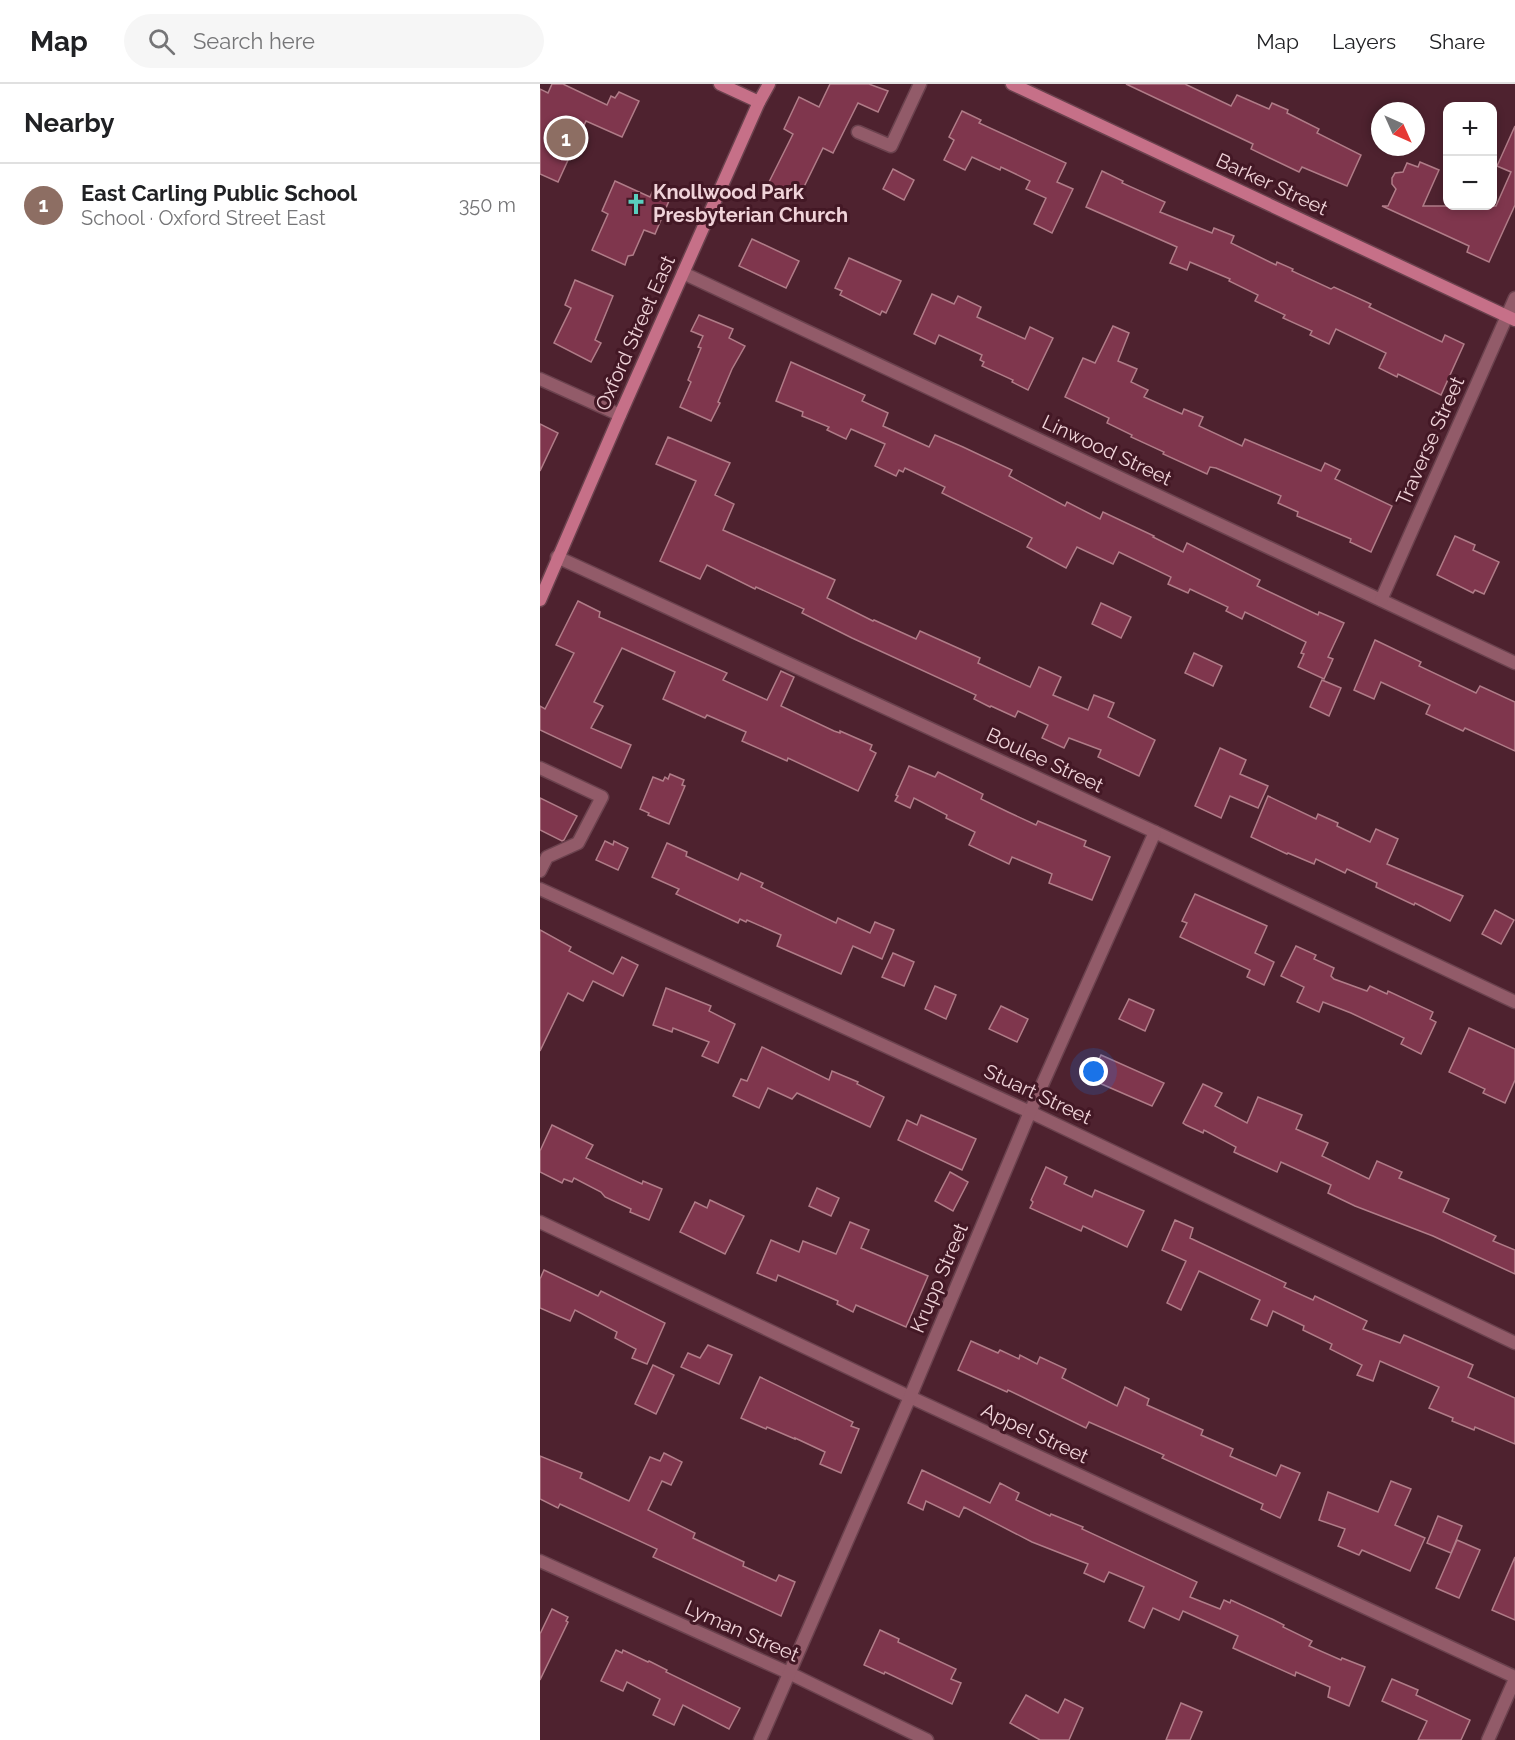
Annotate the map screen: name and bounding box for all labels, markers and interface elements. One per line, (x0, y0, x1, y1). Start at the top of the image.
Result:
search box (124, 14, 544, 68)
text: Map (30, 25, 88, 58)
icon: search (145, 25, 178, 58)
text: Search here (193, 28, 315, 54)
text: Map (1256, 29, 1299, 54)
text: Layers (1332, 29, 1396, 54)
text: Share (1429, 29, 1485, 54)
north arrow (1371, 102, 1425, 156)
map controls (1443, 102, 1497, 210)
button: + (1443, 102, 1497, 156)
text: Nearby (24, 108, 114, 138)
pin: 1 (546, 116, 586, 160)
street label: Barker Street (1212, 148, 1332, 220)
button: − (1443, 156, 1497, 210)
text: East Carling Public School (81, 180, 357, 206)
place label: Knollwood Park Presbyterian Church (653, 180, 848, 227)
church icon: Knollwood Park Presbyterian Church (624, 192, 648, 216)
text: 1 (39, 193, 48, 217)
text: 350 m (459, 193, 516, 217)
text: School · Oxford Street East (81, 206, 326, 230)
street label: Oxford Street East (590, 251, 680, 414)
street label: Traverse Street (1391, 372, 1469, 509)
street label: Linwood Street (1038, 410, 1176, 491)
street label: Boulee Street (983, 722, 1108, 798)
your location (1079, 1057, 1108, 1086)
street label: Stuart Street (980, 1059, 1096, 1129)
street label: Krupp Street (905, 1219, 973, 1337)
street label: Appel Street (978, 1398, 1093, 1468)
street label: Lyman Street (681, 1595, 803, 1667)

